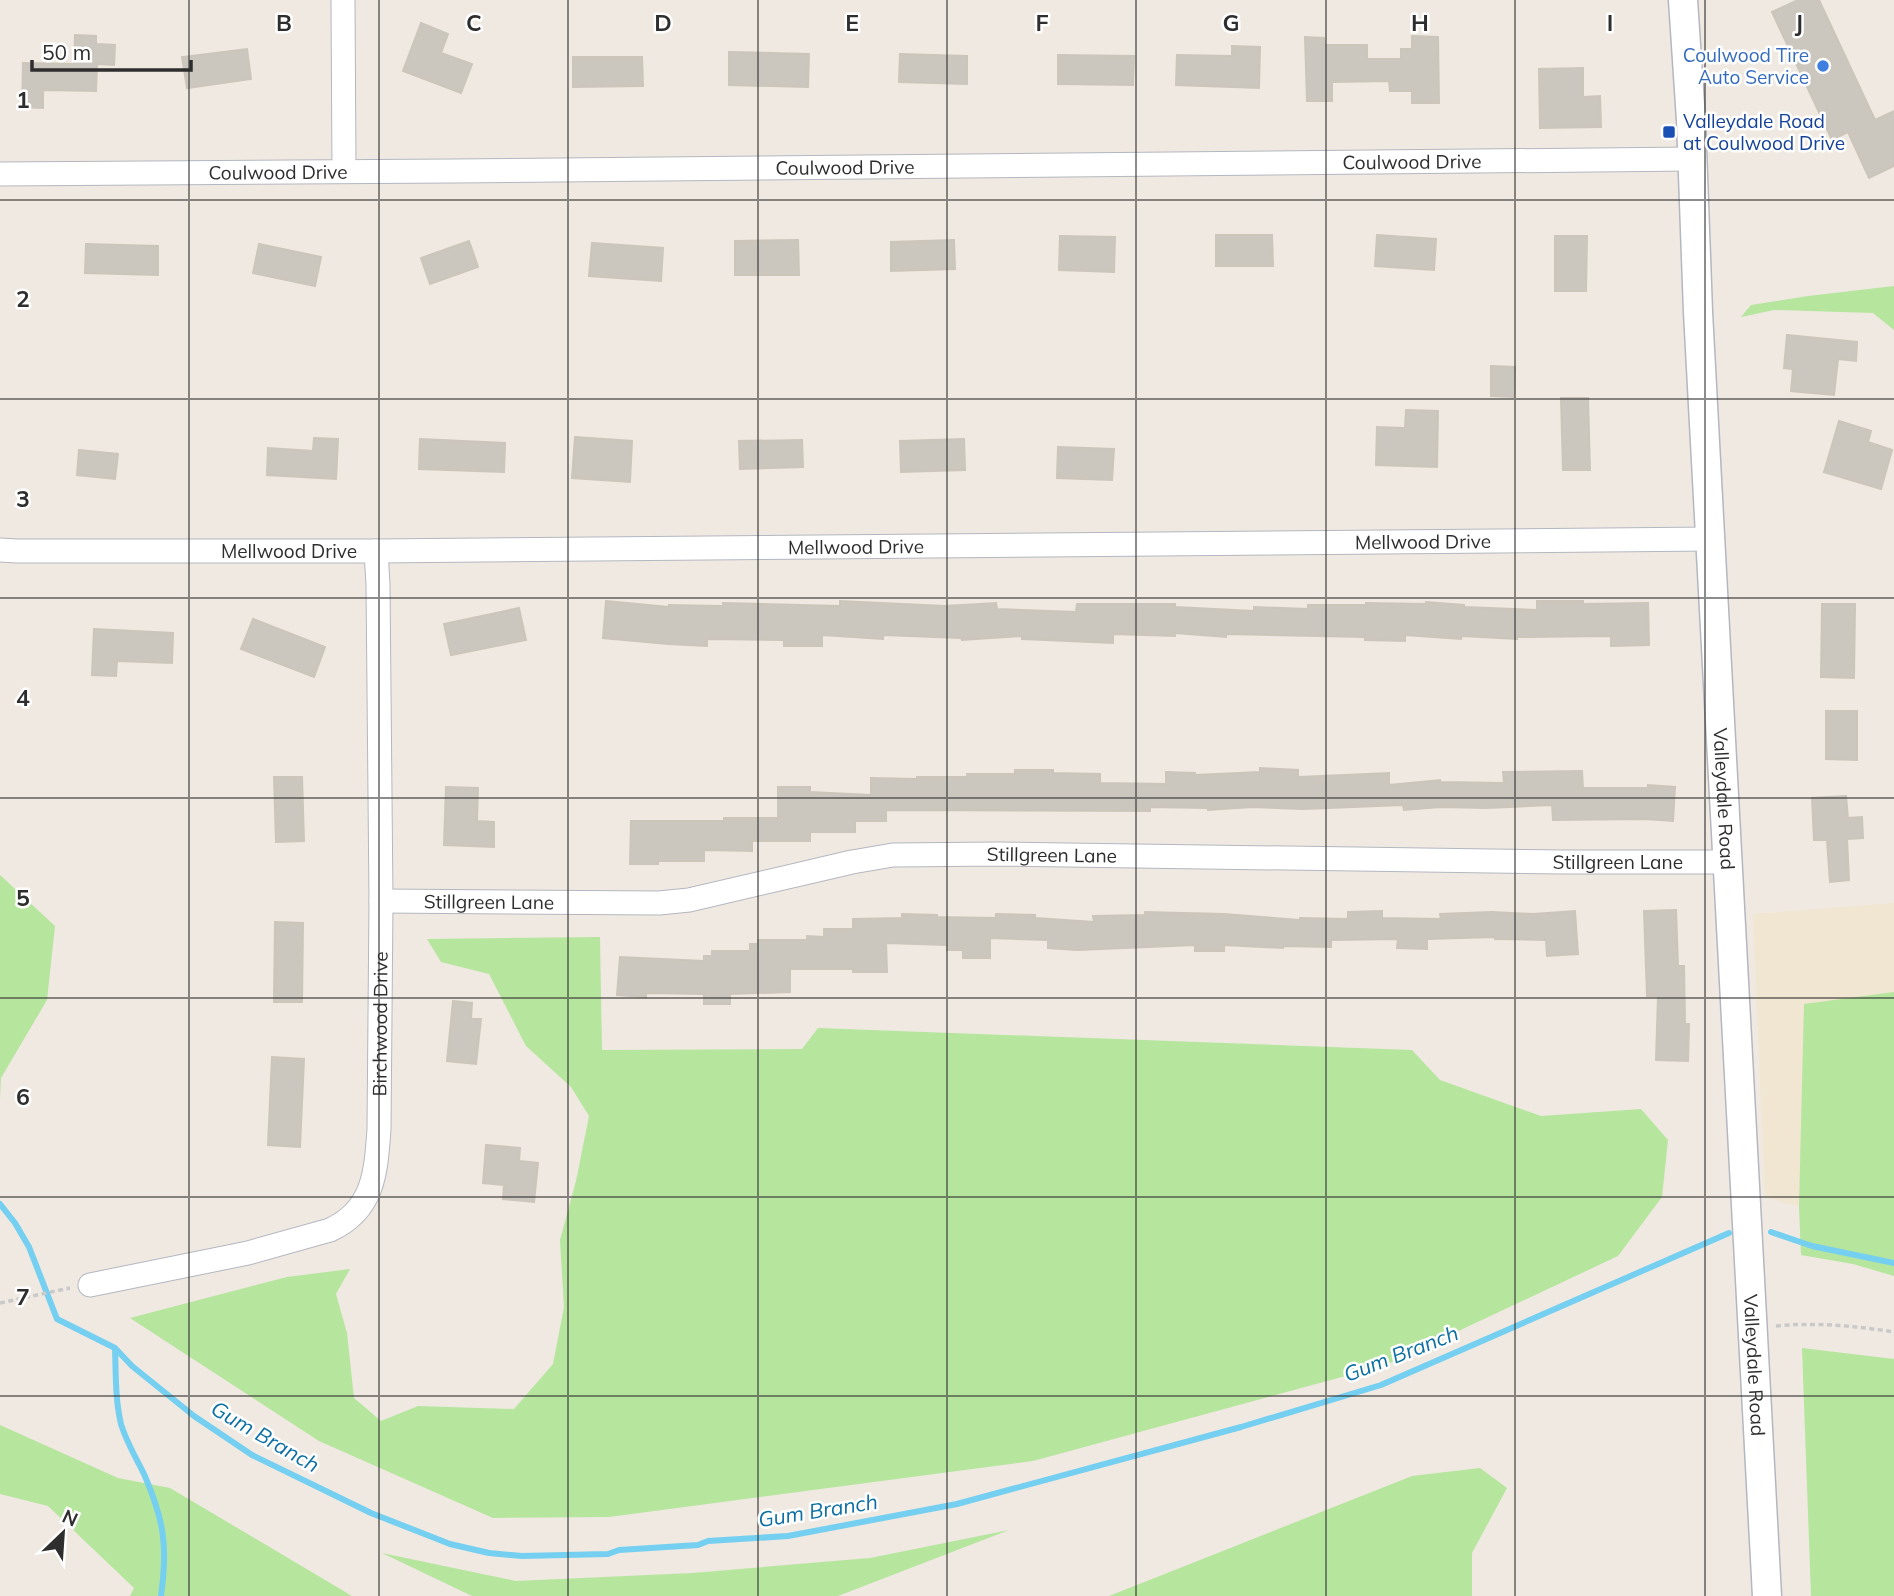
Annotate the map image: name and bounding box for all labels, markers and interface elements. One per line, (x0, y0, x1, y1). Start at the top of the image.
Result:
text: B (276, 8, 292, 37)
text: C (466, 8, 482, 37)
text: D (654, 8, 672, 37)
text: E (845, 8, 859, 37)
text: F (1035, 8, 1049, 37)
text: G (1222, 8, 1240, 37)
text: H (1411, 8, 1429, 37)
text: I (1607, 8, 1613, 37)
text: J (1795, 8, 1803, 37)
scale bar (32, 28, 191, 72)
text: 50 m (42, 39, 91, 65)
place label: Coulwood Tire Auto Service (1683, 43, 1809, 89)
marker: Coulwood Tire Auto Service (1815, 58, 1831, 74)
text: 1 (16, 85, 30, 114)
place label: Valleydale Road at Coulwood Drive (1683, 109, 1845, 155)
marker: Valleydale Road at Coulwood Drive (1661, 124, 1677, 140)
street label: Coulwood Drive (1342, 149, 1482, 174)
street label: Coulwood Drive (775, 155, 915, 180)
street label: Coulwood Drive (208, 160, 348, 185)
text: 2 (16, 284, 30, 313)
text: 3 (16, 484, 30, 513)
street label: Mellwood Drive (1355, 529, 1491, 554)
street label: Mellwood Drive (788, 534, 924, 559)
street label: Mellwood Drive (221, 539, 357, 563)
text: 4 (16, 683, 30, 712)
street label: Valleydale Road (1708, 727, 1740, 870)
street label: Stillgreen Lane (987, 842, 1117, 868)
street label: Stillgreen Lane (1552, 850, 1683, 874)
text: 5 (16, 883, 30, 912)
street label: Stillgreen Lane (424, 889, 554, 914)
street label: Birchwood Drive (367, 951, 393, 1096)
text: 6 (16, 1082, 30, 1111)
text: 7 (16, 1282, 30, 1311)
street label: Valleydale Road (1739, 1293, 1770, 1437)
water label: Gum Branch (1340, 1319, 1462, 1387)
water label: Gum Branch (207, 1395, 324, 1478)
water label: Gum Branch (756, 1488, 880, 1532)
north arrow (28, 1498, 98, 1568)
text: N (59, 1504, 82, 1532)

